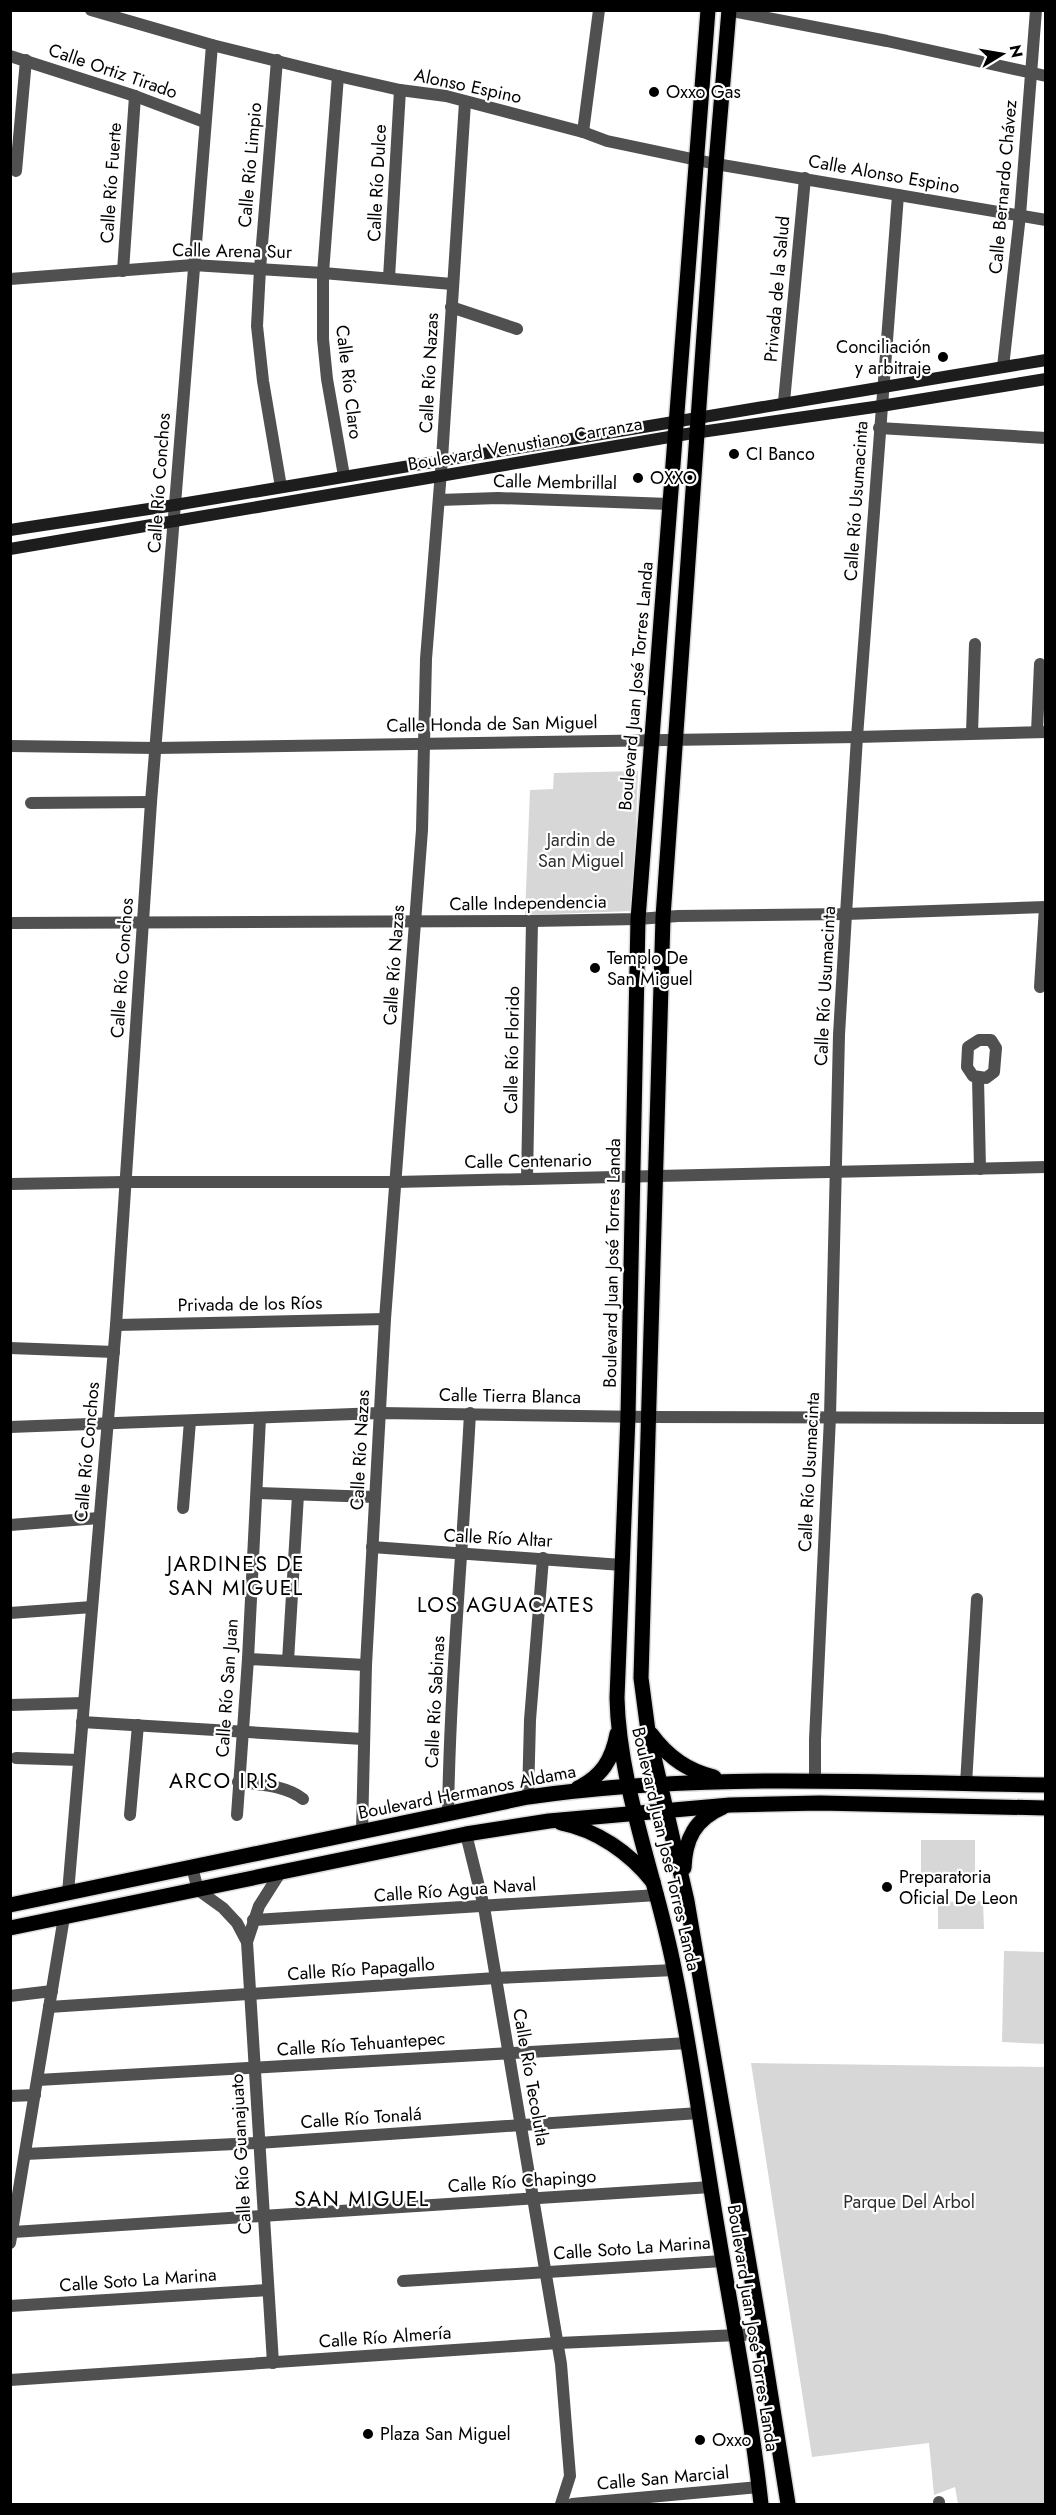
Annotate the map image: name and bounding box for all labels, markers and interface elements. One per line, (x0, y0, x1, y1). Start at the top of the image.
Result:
north arrow (972, 24, 1032, 84)
street label: Calle Ortiz Tirado (45, 37, 181, 105)
text: N (1004, 43, 1029, 60)
street label: Alonso Espino (412, 62, 524, 110)
place label: Oxxo Gas (666, 79, 741, 105)
marker: Oxxo Gas (647, 85, 661, 99)
street label: Calle Bernardo Chávez (982, 98, 1024, 275)
street label: Calle Río Limpio (232, 101, 268, 229)
street label: Calle Río Fuerte (94, 122, 128, 244)
street label: Calle Río Dulce (361, 124, 393, 242)
street label: Calle Alonso Espino (806, 148, 962, 200)
street label: Privada de la Salud (758, 215, 796, 363)
street label: Calle Arena Sur (172, 237, 293, 265)
street label: Calle Río Nazas (413, 312, 445, 434)
street label: Calle Río Claro (329, 323, 369, 441)
place label: Conciliación y arbitraje (836, 334, 931, 381)
marker: Conciliación y arbitraje (936, 350, 950, 364)
street label: Boulevard Venustiano Carranza (406, 411, 644, 477)
street label: Calle Río Conchos (141, 412, 177, 554)
street label: Calle Río Usumacinta (837, 420, 875, 582)
place label: CI Banco (746, 441, 815, 467)
marker: CI Banco (727, 447, 741, 461)
place label: OXXO (650, 465, 697, 491)
street label: Calle Membrillal (493, 468, 617, 496)
marker: OXXO (631, 471, 645, 485)
street label: Boulevard Juan José Torres Landa (612, 560, 660, 812)
street label: Calle Honda de San Miguel (386, 709, 598, 739)
park label: Jardin de San Miguel (538, 827, 624, 874)
street label: Calle Independencia (449, 889, 607, 917)
street label: Calle Río Conchos (104, 897, 140, 1039)
street label: Calle Río Nazas (377, 904, 411, 1026)
street label: Calle Río Usumacinta (808, 905, 842, 1067)
place label: Templo De San Miguel (607, 945, 693, 992)
marker: Templo De San Miguel (588, 961, 602, 975)
street label: Calle Río Florido (498, 986, 526, 1114)
street label: Boulevard Juan José Torres Landa (597, 1138, 627, 1388)
street label: Calle Centenario (464, 1147, 592, 1175)
street label: Privada de los Ríos (177, 1290, 323, 1318)
street label: Calle Río Conchos (68, 1381, 106, 1523)
street label: Calle Tierra Blanca (439, 1382, 581, 1410)
street label: Calle Río Nazas (344, 1389, 376, 1511)
street label: Calle Río Usumacinta (792, 1391, 826, 1553)
street label: Calle Río Altar (443, 1522, 554, 1554)
district label: JARDINES DE SAN MIGUEL (164, 1549, 305, 1603)
district label: LOS AGUACATES (417, 1590, 595, 1620)
street label: Calle Río San Juan (209, 1618, 245, 1758)
street label: Calle Río Sabinas (419, 1635, 451, 1769)
street label: Boulevard Juan José Torres Landa (625, 1724, 707, 1974)
street label: Boulevard Hermanos Aldama (356, 1758, 578, 1826)
district label: ARCO IRIS (169, 1766, 279, 1796)
place label: Preparatoria Oficial De Leon (899, 1864, 1018, 1911)
street label: Calle Río Agua Naval (373, 1871, 537, 1909)
marker: Preparatoria Oficial De Leon (880, 1880, 894, 1894)
street label: Calle Río Papagallo (286, 1951, 436, 1987)
street label: Calle Río Tecolutla (506, 2006, 556, 2148)
street label: Calle Río Tehuantepec (276, 2025, 446, 2063)
street label: Calle Río Guanajuato (224, 2073, 258, 2235)
street label: Calle Río Tonalá (300, 2101, 422, 2135)
street label: Calle Río Chapingo (447, 2163, 597, 2199)
district label: SAN MIGUEL (294, 2184, 430, 2214)
park label: Parque Del Arbol (843, 2189, 975, 2215)
street label: Boulevard Juan José Torres Landa (721, 2203, 785, 2453)
street label: Calle Soto La Marina (553, 2230, 711, 2266)
street label: Calle Soto La Marina (59, 2262, 217, 2298)
street label: Calle Río Almería (318, 2319, 452, 2355)
place label: Plaza San Miguel (380, 2421, 511, 2447)
marker: Plaza San Miguel (361, 2427, 375, 2441)
place label: Oxxo (712, 2427, 752, 2453)
marker: Oxxo (693, 2433, 707, 2447)
street label: Calle San Marcial (596, 2459, 730, 2497)

